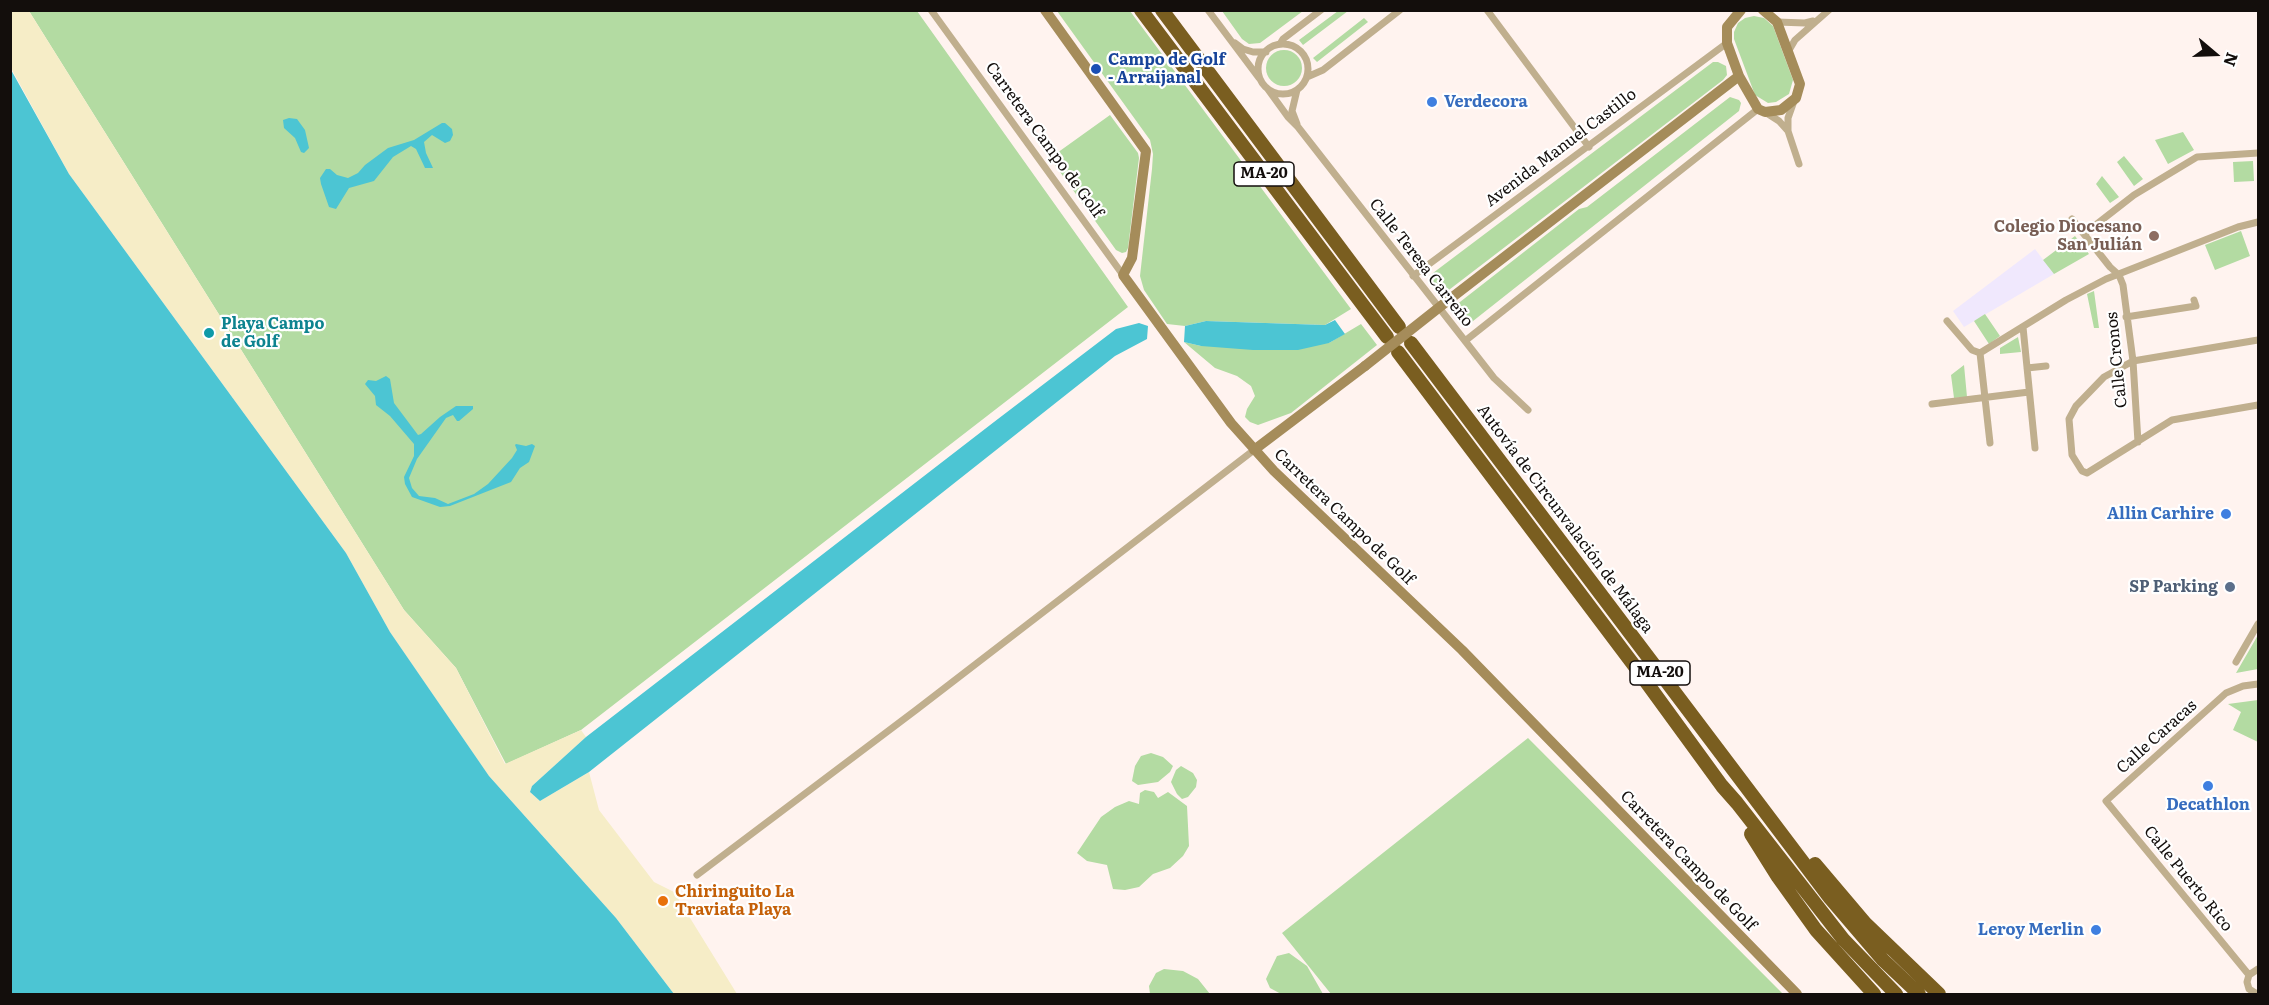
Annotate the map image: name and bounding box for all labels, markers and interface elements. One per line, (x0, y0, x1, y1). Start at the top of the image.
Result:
north arrow (2185, 24, 2245, 84)
place label: Campo de Golf - Arraijanal (1108, 50, 1225, 88)
text: N (2218, 50, 2246, 70)
street label: Carretera Campo de Golf (981, 58, 1107, 222)
marker: Campo de Golf - Arraijanal (1089, 62, 1103, 76)
street label: Avenida Manuel Castillo (1482, 85, 1640, 211)
place label: Verdecora (1444, 92, 1528, 112)
marker: Verdecora (1425, 95, 1439, 109)
road number: MA-20 (1234, 162, 1294, 186)
street label: Calle Teresa Carreño (1365, 195, 1477, 331)
place label: Colegio Diocesano San Julián (1994, 217, 2142, 255)
marker: Colegio Diocesano San Julián (2147, 229, 2161, 243)
street label: Calle Cronos (2102, 311, 2132, 409)
place label: Playa Campo de Golf (221, 314, 324, 352)
marker: Playa Campo de Golf (202, 326, 216, 340)
street label: Autovía de Circunvalación de Málaga (1473, 401, 1657, 637)
street label: Carretera Campo de Golf (1270, 445, 1418, 589)
place label: Allin Carhire (2107, 504, 2214, 524)
marker: Allin Carhire (2219, 507, 2233, 521)
place label: SP Parking (2129, 577, 2218, 597)
marker: SP Parking (2223, 580, 2237, 594)
road number: MA-20 (1630, 661, 1690, 685)
street label: Calle Caracas (2113, 696, 2201, 778)
marker: Decathlon (2201, 779, 2215, 793)
street label: Carretera Campo de Golf (1616, 787, 1760, 935)
place label: Decathlon (2166, 795, 2250, 815)
street label: Calle Puerto Rico (2140, 822, 2236, 936)
place label: Chiringuito La Traviata Playa (675, 882, 794, 920)
marker: Chiringuito La Traviata Playa (656, 894, 670, 908)
place label: Leroy Merlin (1978, 920, 2084, 940)
marker: Leroy Merlin (2089, 923, 2103, 937)

